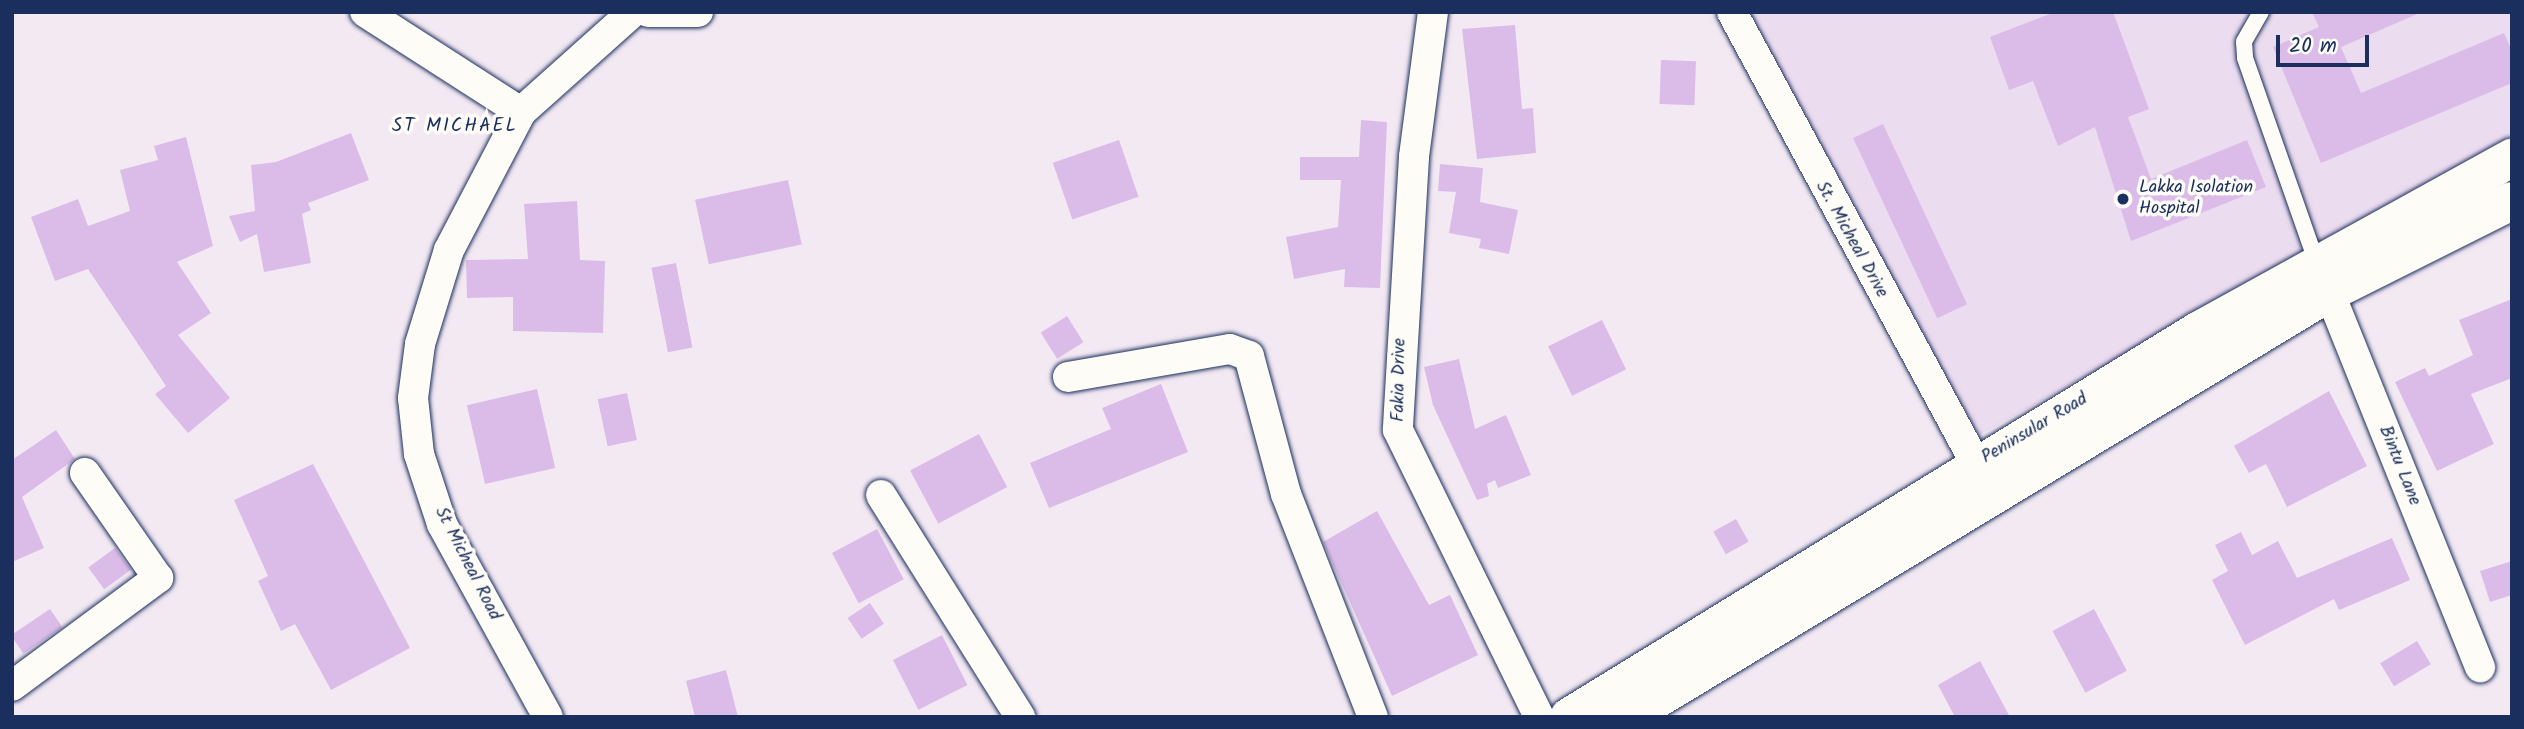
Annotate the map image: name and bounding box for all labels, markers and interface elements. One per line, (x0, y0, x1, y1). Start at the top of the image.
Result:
scale bar (2279, 21, 2372, 65)
text: 20 m (2289, 30, 2337, 63)
district label: ST MICHAEL (393, 116, 517, 138)
street label: St. Micheal Drive (1810, 178, 1892, 302)
place label: Lakka Isolation Hospital (2139, 178, 2253, 220)
marker: Lakka Isolation Hospital (2113, 189, 2133, 209)
street label: Fakia Drive (1388, 338, 1412, 422)
street label: Peninsular Road (1978, 389, 2092, 469)
street label: Bintu Lane (2373, 423, 2425, 509)
street label: St Micheal Road (429, 504, 505, 624)

